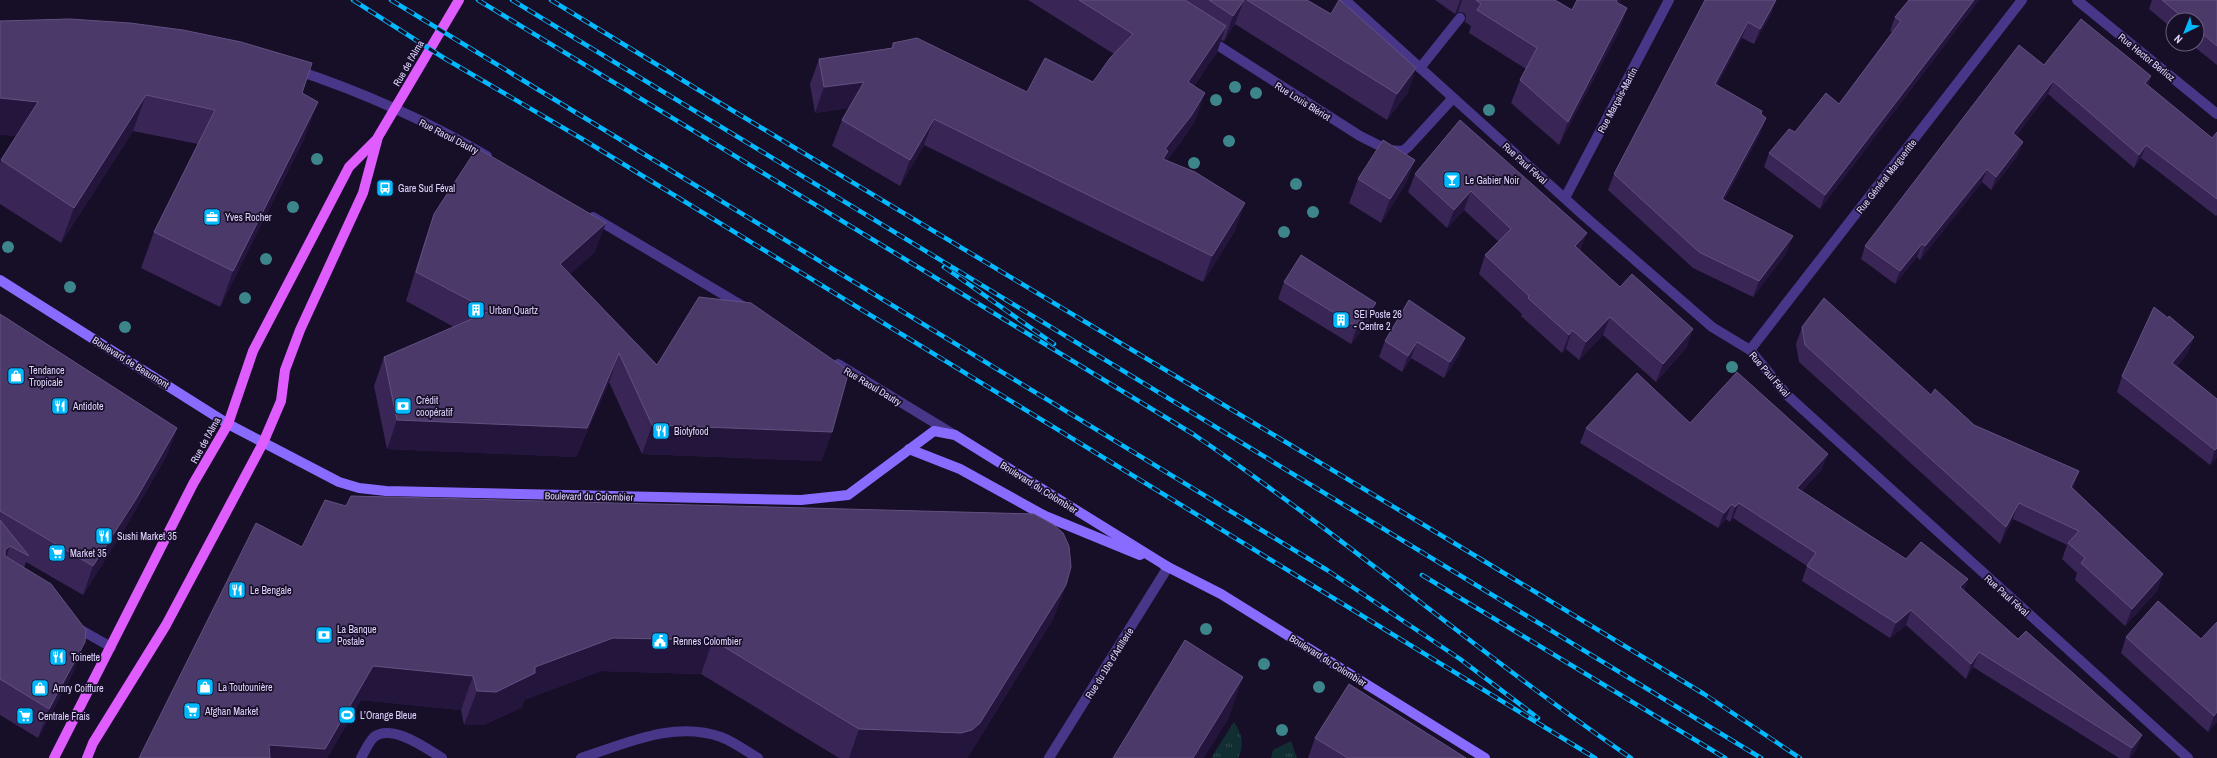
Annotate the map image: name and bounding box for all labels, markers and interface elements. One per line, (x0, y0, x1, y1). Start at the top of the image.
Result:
north arrow (2165, 12, 2205, 52)
street label: Rue Hector Berlioz (2116, 31, 2178, 84)
text: N (2171, 32, 2185, 47)
street label: Rue de l'Alma (390, 38, 427, 88)
street label: Rue Marçais-Martin (1595, 65, 1640, 135)
street label: Rue Louis Blériot (1272, 79, 1334, 124)
street label: Rue Raoul Dautry (417, 116, 482, 157)
street label: Rue Général Margueritte (1853, 136, 1920, 216)
street label: Rue Paul Féval (1500, 140, 1550, 187)
bar icon: Le Gabier Noir (1442, 170, 1462, 190)
place label: Le Gabier Noir (1465, 174, 1520, 187)
bus stop icon: Gare Sud Féval (375, 178, 395, 198)
place label: Gare Sud Féval (398, 182, 455, 195)
office icon: Yves Rocher (202, 207, 222, 227)
place label: Yves Rocher (225, 211, 272, 224)
building icon: Urban Quartz (466, 300, 486, 320)
place label: Urban Quartz (489, 304, 538, 317)
place label: SEI Poste 26 - Centre 2 (1354, 308, 1402, 333)
building icon: SEI Poste 26 - Centre 2 (1331, 310, 1351, 330)
street label: Boulevard de Beaumont (90, 334, 172, 392)
street label: Rue Paul Féval (1746, 349, 1793, 400)
place label: Tendance Tropicale (29, 364, 65, 389)
street label: Rue Raoul Dautry (841, 364, 905, 409)
shop icon: Tendance Tropicale (6, 366, 26, 386)
place label: Crédit coopératif (416, 394, 453, 419)
restaurant icon: Antidote (50, 396, 70, 416)
bank icon: Crédit coopératif (393, 396, 413, 416)
place label: Antidote (72, 400, 104, 413)
street label: Rue de l'Alma (187, 414, 224, 466)
restaurant icon: Biotyfood (651, 421, 671, 441)
place label: Biotyfood (674, 425, 709, 438)
street label: Boulevard du Colombier (998, 458, 1080, 517)
street label: Boulevard du Colombier (545, 489, 634, 504)
restaurant icon: Sushi Market 35 (94, 526, 114, 546)
place label: Sushi Market 35 (117, 530, 177, 543)
supermarket icon: Market 35 (47, 543, 67, 563)
place label: Market 35 (70, 547, 107, 560)
street label: Rue Paul Féval (1982, 572, 2032, 619)
restaurant icon: Le Bengale (227, 580, 247, 600)
place label: Le Bengale (250, 584, 292, 597)
place label: La Banque Postale (337, 623, 377, 648)
bank icon: La Banque Postale (314, 625, 334, 645)
street label: Rue du 10e d'Artillerie (1082, 625, 1137, 701)
public building icon: Rennes Colombier (650, 631, 670, 651)
street label: Boulevard du Colombier (1287, 631, 1369, 690)
place label: Rennes Colombier (673, 635, 742, 648)
restaurant icon: Toinette (48, 647, 68, 667)
place label: Toinette (71, 651, 101, 664)
shop icon: La Toutounière (195, 677, 215, 697)
shop icon: Amry Coiffure (30, 678, 50, 698)
place label: La Toutounière (218, 681, 273, 694)
place label: Amry Coiffure (52, 682, 104, 695)
supermarket icon: Afghan Market (182, 701, 202, 721)
place label: Afghan Market (204, 705, 259, 718)
sports icon: L’Orange Bleue (337, 705, 357, 725)
supermarket icon: Centrale Frais (15, 706, 35, 726)
place label: L’Orange Bleue (360, 709, 417, 722)
place label: Centrale Frais (38, 710, 90, 723)

